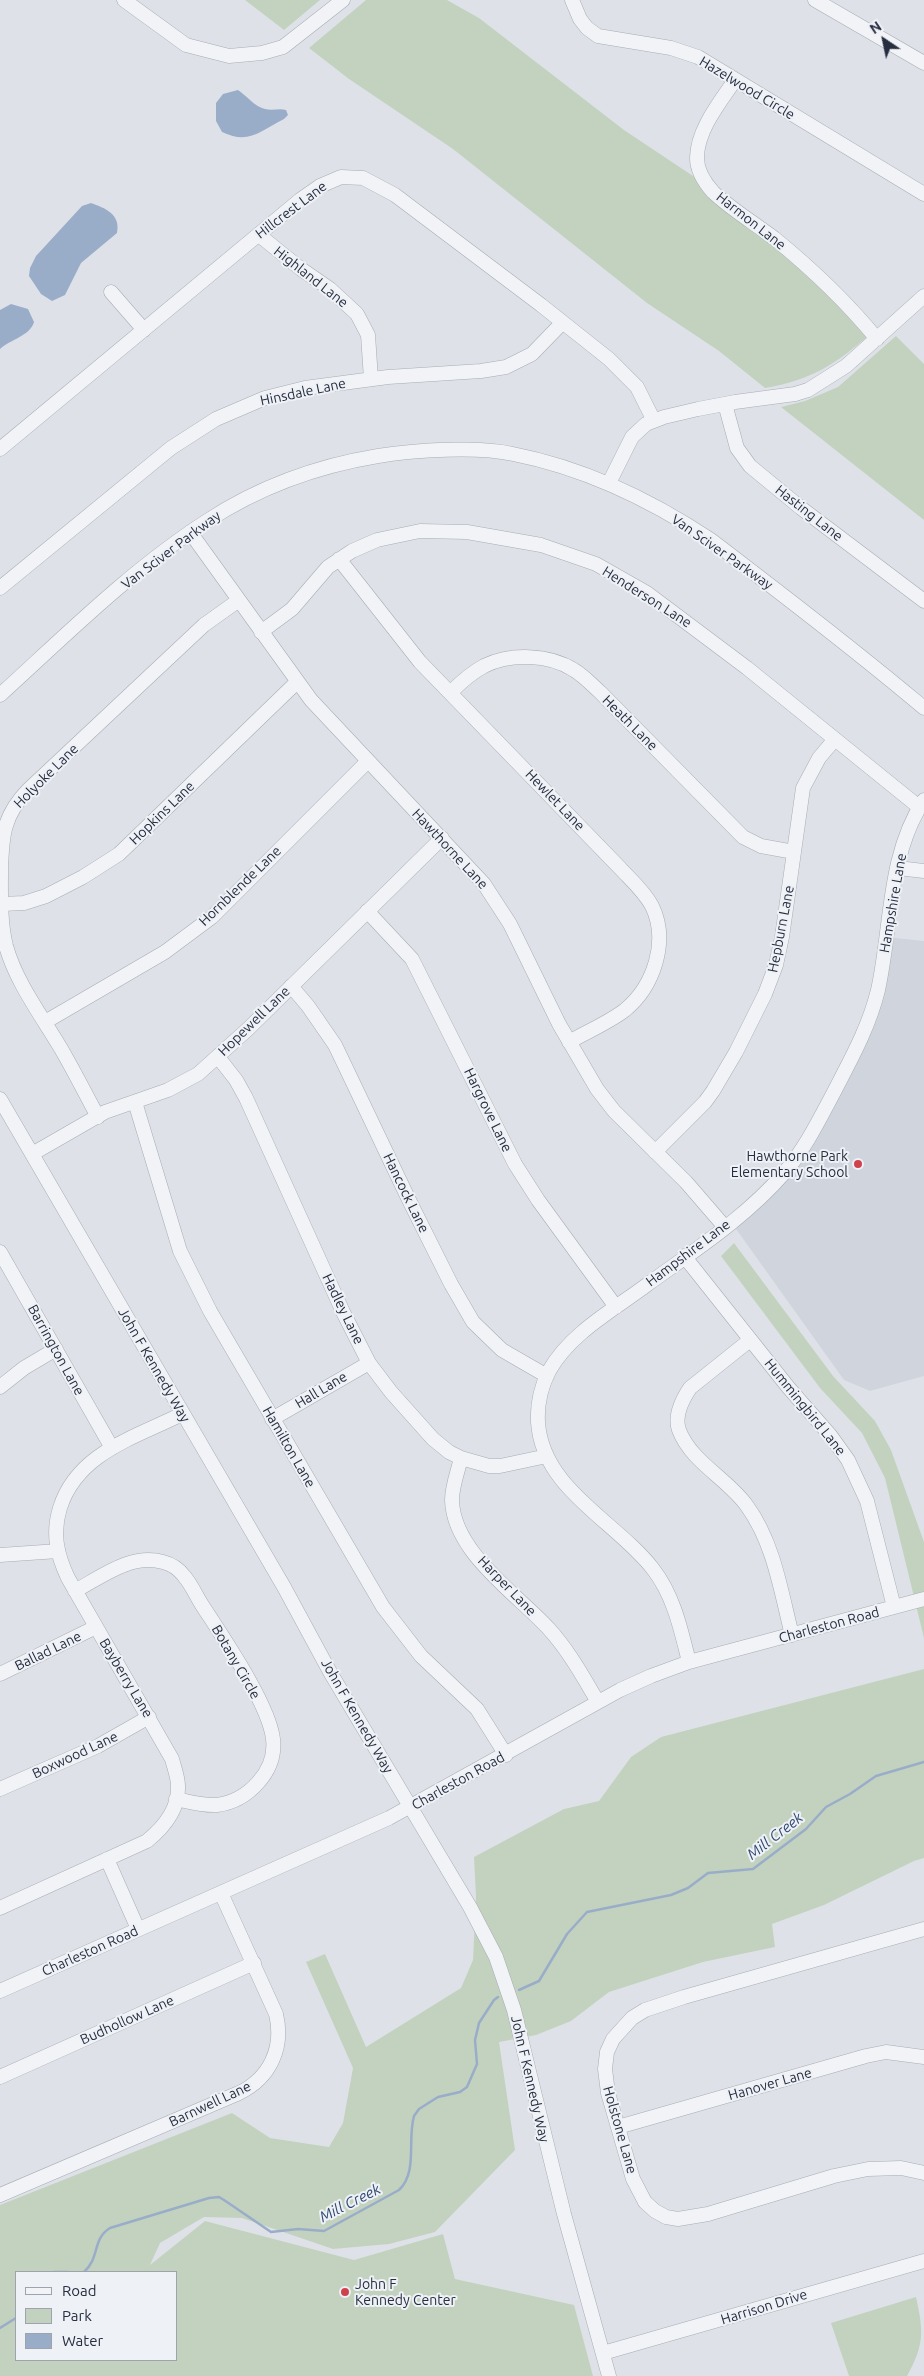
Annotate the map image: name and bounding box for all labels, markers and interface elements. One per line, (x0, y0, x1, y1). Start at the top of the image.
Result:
north arrow (859, 15, 909, 65)
text: N (867, 18, 884, 37)
street label: Hazelwood Circle (696, 53, 798, 123)
street label: Hillcrest Lane (252, 178, 330, 242)
street label: Harmon Lane (713, 189, 789, 253)
street label: Highland Lane (271, 243, 351, 311)
street label: Hinsdale Lane (259, 375, 347, 409)
street label: Hasting Lane (772, 481, 846, 545)
street label: Van Sciver Parkway (118, 507, 224, 593)
street label: Van Sciver Parkway (668, 511, 776, 593)
street label: Henderson Lane (599, 563, 695, 631)
street label: Heath Lane (599, 692, 661, 754)
street label: Holyoke Lane (10, 740, 82, 812)
street label: Hewlet Lane (522, 766, 588, 834)
street label: Hopkins Lane (126, 778, 198, 848)
street label: Hawthorne Lane (408, 805, 492, 893)
street label: Hornblende Lane (195, 842, 285, 930)
street label: Hampshire Lane (876, 852, 910, 954)
street label: Hepburn Lane (764, 884, 798, 974)
street label: Hopewell Lane (215, 983, 293, 1059)
street label: Hargrove Lane (460, 1065, 516, 1155)
place label: Hawthorne Park Elementary School (731, 1148, 848, 1180)
street label: Hancock Lane (380, 1150, 432, 1236)
marker: Hawthorne Park Elementary School (852, 1158, 864, 1170)
street label: Hampshire Lane (643, 1216, 733, 1290)
street label: Hadley Lane (319, 1271, 367, 1347)
street label: Barrington Lane (24, 1302, 88, 1398)
street label: John F Kennedy Way (114, 1305, 194, 1425)
street label: Hummingbird Lane (761, 1355, 849, 1459)
street label: Hall Lane (292, 1368, 350, 1412)
street label: Hamilton Lane (259, 1403, 319, 1491)
street label: Harper Lane (474, 1553, 540, 1619)
street label: Charleston Road (777, 1603, 881, 1647)
street label: Botany Circle (208, 1622, 264, 1702)
street label: Ballad Lane (12, 1628, 84, 1674)
street label: Bayberry Lane (96, 1635, 156, 1721)
street label: John F Kennedy Way (317, 1656, 397, 1776)
street label: Boxwood Lane (29, 1728, 121, 1782)
street label: Charleston Road (409, 1749, 507, 1813)
water label: Mill Creek (743, 1809, 807, 1863)
street label: Charleston Road (39, 1922, 141, 1980)
street label: Budhollow Lane (77, 1992, 177, 2048)
street label: John F Kennedy Way (507, 2014, 553, 2144)
street label: Hanover Lane (726, 2064, 814, 2104)
street label: Barnwell Lane (166, 2078, 254, 2130)
street label: Holstone Lane (599, 2084, 641, 2176)
water label: Mill Creek (316, 2180, 384, 2226)
legend (15, 2271, 178, 2361)
place label: John F Kennedy Center (355, 2276, 456, 2308)
text: Road (62, 2282, 97, 2299)
marker: John F Kennedy Center (339, 2286, 351, 2298)
street label: Harrison Drive (719, 2286, 809, 2328)
text: Park (62, 2307, 92, 2324)
text: Water (62, 2332, 103, 2349)

